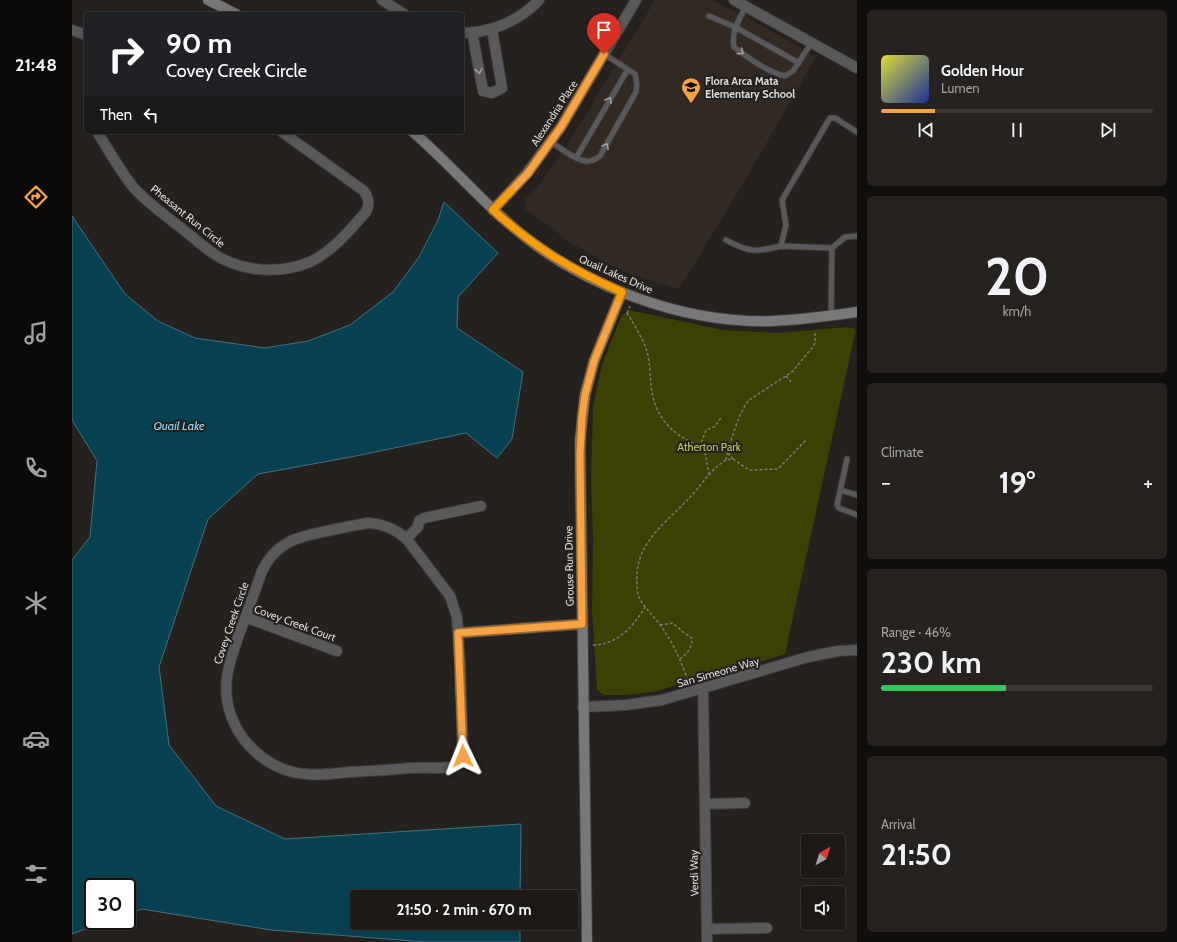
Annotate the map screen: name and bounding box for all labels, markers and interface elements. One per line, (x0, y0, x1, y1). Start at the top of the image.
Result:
pin (587, 13, 621, 54)
icon: arrive (593, 19, 615, 41)
text: 90 m (166, 26, 232, 60)
icon: right (100, 28, 152, 80)
one-way arrow (737, 48, 744, 55)
text: 21:48 (15, 54, 57, 76)
text: Covey Creek Circle (166, 60, 307, 82)
text: Golden Hour (941, 62, 1024, 80)
one-way arrow (474, 67, 483, 74)
place label: Flora Arca Mata Elementary School (705, 74, 795, 101)
school or university icon: Flora Arca Mata Elementary School (680, 76, 702, 104)
street label: Alexandria Place (528, 77, 581, 149)
text: Lumen (941, 80, 980, 96)
one-way arrow (605, 97, 612, 104)
icon: left (140, 104, 162, 126)
text: Then (100, 106, 132, 124)
icon: previous (915, 119, 937, 141)
icon: pause (1006, 119, 1028, 141)
icon: next (1097, 119, 1119, 141)
one-way arrow (601, 143, 608, 150)
street label: Pheasant Run Circle (148, 182, 228, 251)
icon: directions (22, 183, 50, 211)
text: 20 (985, 245, 1049, 308)
street label: Quail Lakes Drive (577, 251, 656, 297)
text: km/h (1003, 303, 1031, 319)
icon: music (22, 319, 50, 347)
water label: Quail Lake (153, 418, 205, 433)
park label: Atherton Park (677, 440, 741, 454)
text: Climate (881, 444, 923, 460)
icon: phone (22, 454, 50, 482)
text: 19° (999, 464, 1035, 501)
text: − (881, 469, 891, 496)
text: + (1143, 469, 1153, 496)
street label: Grouse Run Drive (561, 525, 577, 606)
street label: Covey Creek Circle (210, 580, 252, 666)
icon: climate (22, 589, 50, 617)
street label: Covey Creek Court (252, 602, 338, 644)
text: Range · 46% (881, 624, 951, 640)
text: 230 km (881, 644, 982, 681)
street label: San Simeone Way (675, 653, 761, 690)
icon: car (22, 725, 50, 753)
position arrow (442, 735, 484, 777)
text: Arrival (881, 816, 916, 832)
north arrow (801, 834, 845, 878)
map controls (801, 834, 845, 930)
text: 21:50 (881, 836, 952, 873)
street label: Verdi Way (687, 849, 701, 896)
icon: filters (22, 860, 50, 888)
speed limit sign: 30 (84, 878, 136, 930)
button: sound (801, 886, 845, 930)
text: 21:50 · 2 min · 670 m (396, 901, 532, 919)

